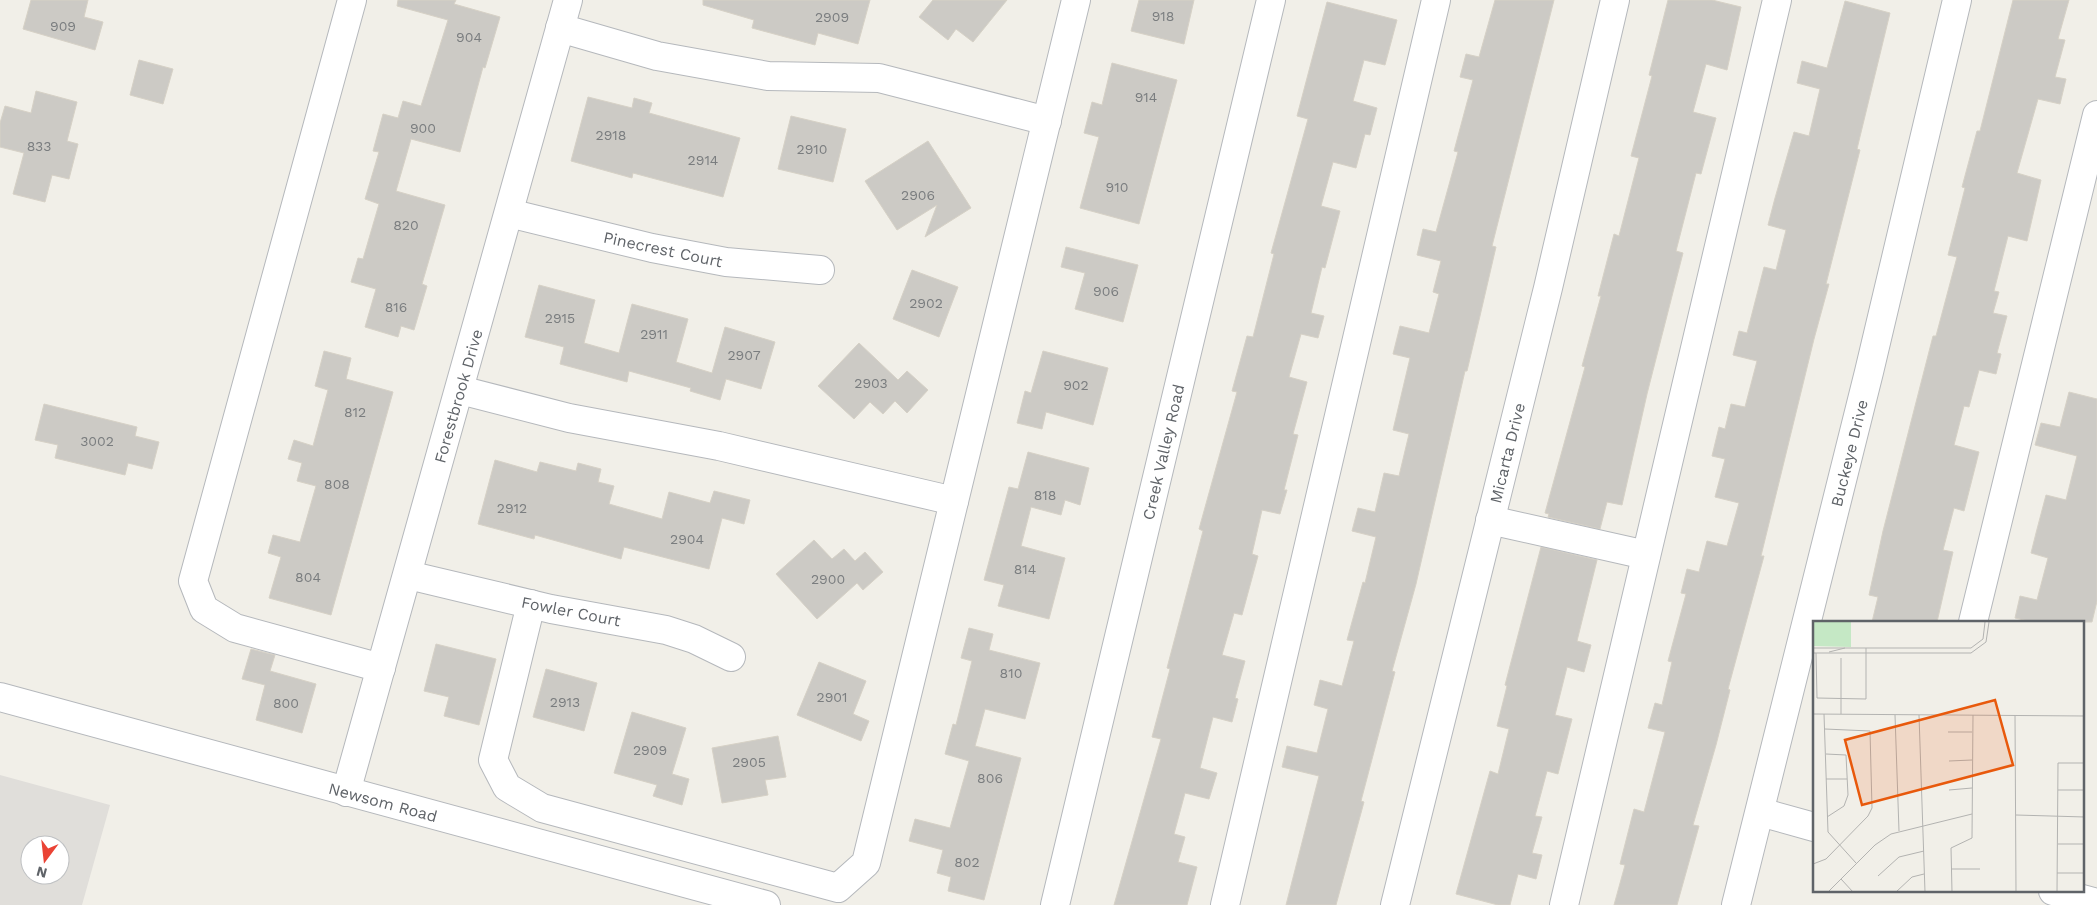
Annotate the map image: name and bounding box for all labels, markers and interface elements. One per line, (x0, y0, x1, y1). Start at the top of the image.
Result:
house number: 918 (1152, 8, 1174, 24)
house number: 2909 (815, 9, 849, 25)
house number: 909 (50, 18, 76, 34)
house number: 904 (456, 29, 482, 45)
house number: 914 (1135, 89, 1157, 105)
house number: 900 (410, 120, 436, 136)
house number: 2918 (596, 127, 626, 143)
house number: 833 (27, 138, 51, 154)
house number: 2910 (797, 141, 827, 157)
house number: 2914 (688, 152, 718, 168)
house number: 910 (1106, 179, 1128, 195)
house number: 2906 (901, 187, 935, 203)
house number: 820 (393, 217, 419, 233)
street label: Pinecrest Court (602, 228, 725, 271)
house number: 906 (1093, 283, 1119, 299)
house number: 2902 (909, 295, 943, 311)
house number: 816 (385, 299, 407, 315)
house number: 2915 (545, 310, 575, 326)
house number: 2911 (640, 326, 668, 342)
street label: Forestbrook Drive (430, 327, 487, 465)
house number: 2907 (727, 347, 761, 363)
house number: 2903 (854, 375, 888, 391)
house number: 902 (1063, 377, 1089, 393)
street label: Creek Valley Road (1139, 382, 1188, 522)
street label: Buckeye Drive (1827, 398, 1872, 509)
street label: Micarta Drive (1486, 401, 1529, 505)
house number: 812 (344, 404, 366, 420)
house number: 3002 (80, 433, 114, 449)
house number: 808 (324, 476, 350, 492)
house number: 818 (1034, 487, 1056, 503)
house number: 2912 (497, 500, 527, 516)
house number: 2904 (670, 531, 704, 547)
house number: 814 (1014, 561, 1036, 577)
house number: 804 (295, 569, 321, 585)
house number: 2900 (811, 571, 845, 587)
street label: Fowler Court (520, 593, 622, 630)
inset map (1813, 621, 2084, 892)
house number: 810 (1000, 665, 1022, 681)
house number: 2901 (817, 689, 847, 705)
house number: 2913 (550, 694, 580, 710)
house number: 800 (273, 695, 299, 711)
house number: 2909 (633, 742, 667, 758)
house number: 2905 (732, 754, 766, 770)
house number: 806 (977, 770, 1003, 786)
street label: Newsom Road (326, 779, 439, 826)
north arrow (20, 835, 70, 885)
house number: 802 (954, 854, 980, 870)
text: N (35, 863, 49, 882)

